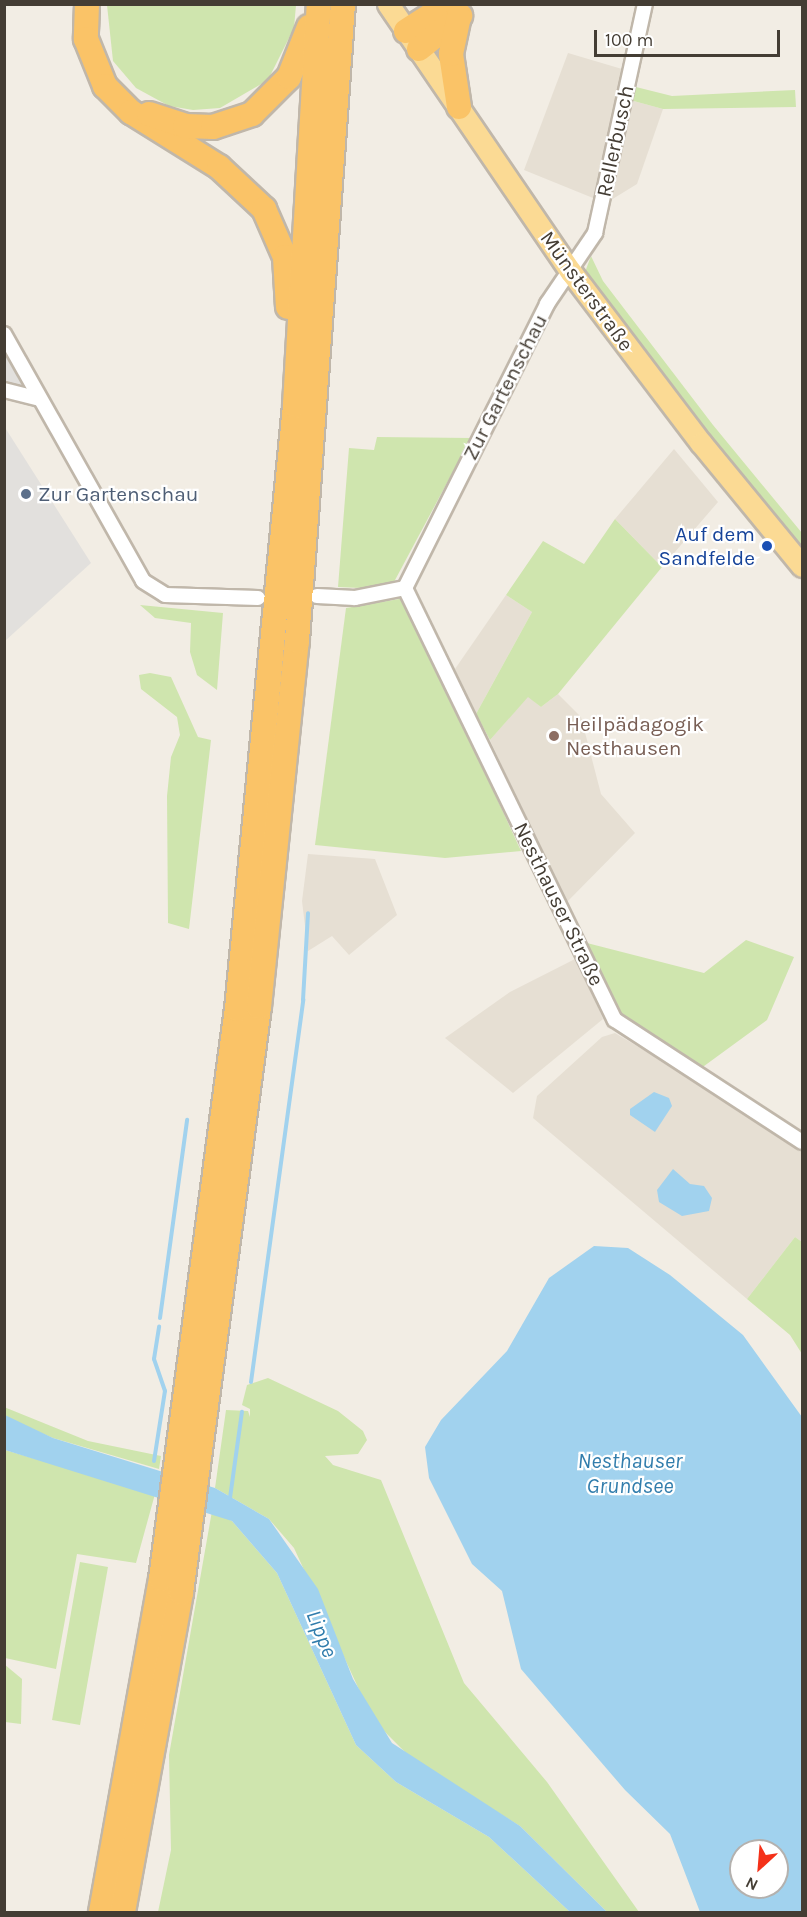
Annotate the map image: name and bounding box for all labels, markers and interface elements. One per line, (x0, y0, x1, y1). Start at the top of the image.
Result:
scale bar (597, 18, 783, 56)
text: 100 m (605, 29, 653, 51)
street label: Rellerbusch (591, 83, 639, 199)
street label: Münsterstraße (535, 226, 639, 356)
street label: Zur Gartenschau (457, 310, 553, 464)
place label: Zur Gartenschau (38, 481, 199, 507)
marker: Zur Gartenschau (19, 487, 33, 501)
place label: Auf dem Sandfelde (659, 521, 755, 571)
marker: Auf dem Sandfelde (760, 539, 774, 553)
place label: Heilpädagogik Nesthausen (566, 711, 704, 761)
marker: Heilpädagogik Nesthausen (547, 729, 561, 743)
street label: Nesthauser Straße (508, 818, 610, 990)
water label: Nesthauser Grundsee (578, 1448, 682, 1500)
water label: Lippe (300, 1606, 342, 1662)
north arrow (729, 1839, 789, 1899)
text: N (742, 1873, 761, 1895)

